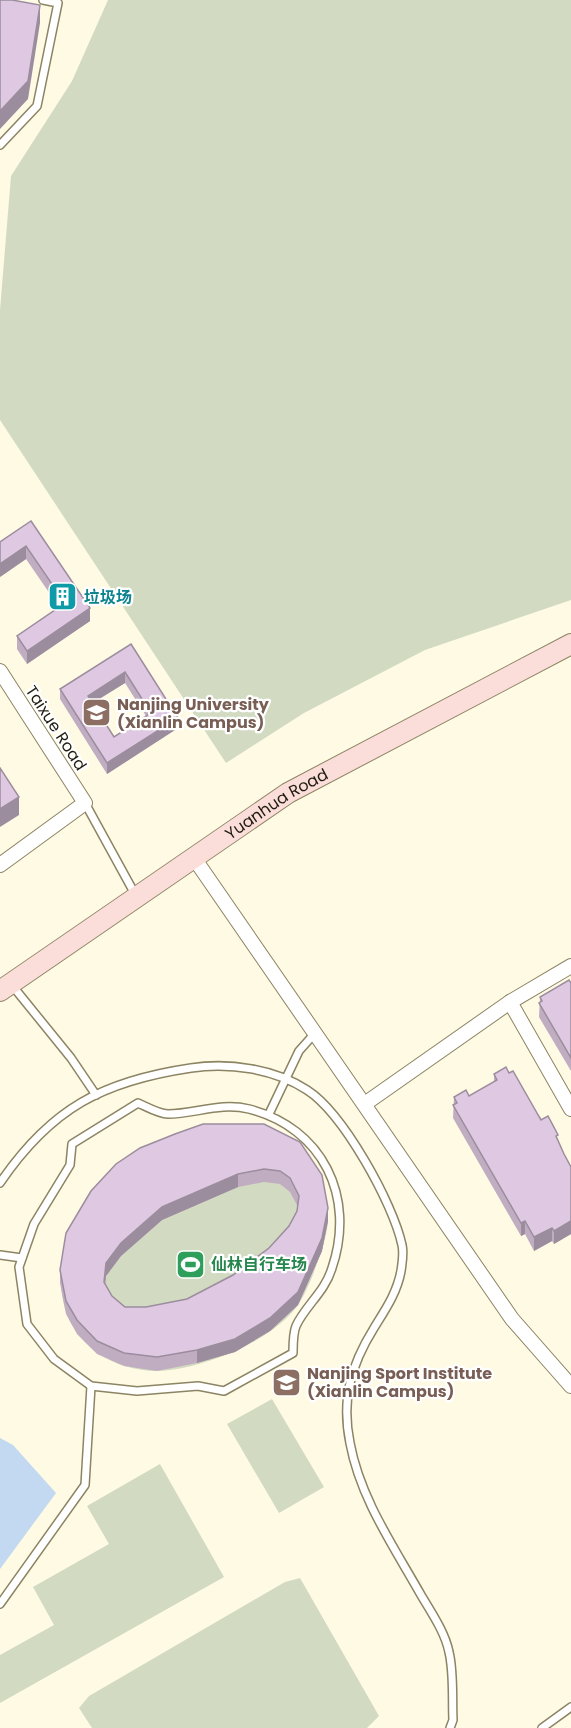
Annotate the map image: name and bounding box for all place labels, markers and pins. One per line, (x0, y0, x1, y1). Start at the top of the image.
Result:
building icon: 垃圾场 (47, 581, 79, 613)
place label: 垃圾场 (84, 586, 132, 609)
place label: Nanjing University (Xianlin Campus) (117, 693, 270, 734)
school or university icon: Nanjing University (Xianlin Campus) (80, 697, 112, 729)
sports icon: 仙林自行车场 (174, 1248, 206, 1280)
place label: 仙林自行车场 (211, 1253, 307, 1276)
place label: Nanjing Sport Institute (Xianlin Campus) (307, 1362, 492, 1403)
school or university icon: Nanjing Sport Institute (Xianlin Campus) (270, 1366, 302, 1398)

